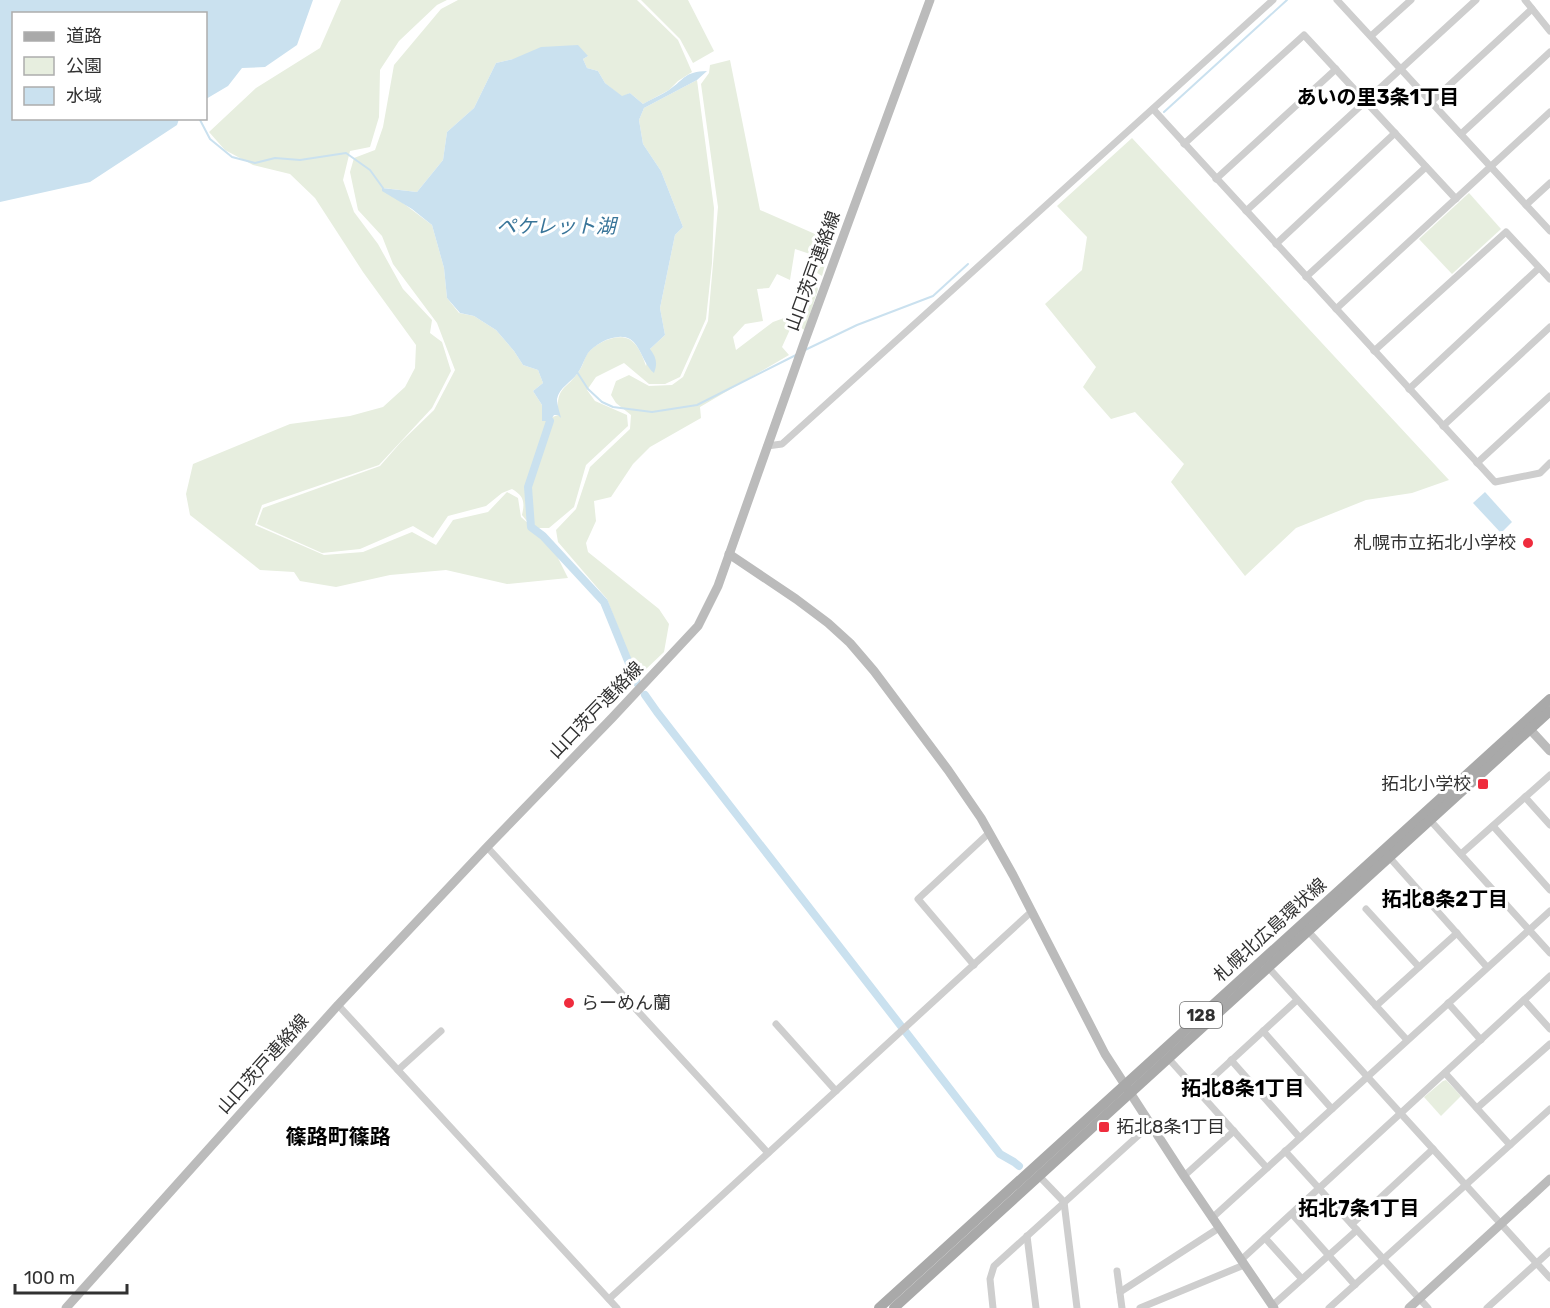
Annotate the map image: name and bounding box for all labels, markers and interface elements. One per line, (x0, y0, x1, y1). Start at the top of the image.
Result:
legend (12, 12, 207, 120)
text: 道路 (66, 25, 102, 47)
text: 公園 (66, 55, 102, 77)
text: 水域 (66, 85, 102, 107)
district label: あいの里3条1丁目 (1296, 85, 1460, 109)
street label: 山口茨戸連絡線 (781, 208, 845, 334)
water label: ペケレット湖 (496, 214, 619, 238)
place label: 札幌市立拓北小学校 (1354, 532, 1516, 554)
marker: 札幌市立拓北小学校 (1521, 536, 1535, 550)
street label: 山口茨戸連絡線 (544, 657, 648, 763)
place label: 拓北小学校 (1381, 773, 1471, 795)
marker: 拓北小学校 (1476, 777, 1490, 791)
street label: 札幌北広島環状線 (1209, 874, 1331, 986)
district label: 拓北8条2丁目 (1382, 887, 1508, 911)
place label: らーめん蘭 (581, 992, 671, 1014)
marker: らーめん蘭 (562, 996, 576, 1010)
road number: 128 (1180, 1002, 1222, 1028)
street label: 山口茨戸連絡線 (213, 1010, 313, 1118)
district label: 拓北8条1丁目 (1181, 1076, 1305, 1100)
place label: 拓北8条1丁目 (1116, 1116, 1225, 1138)
marker: 拓北8条1丁目 (1097, 1120, 1111, 1134)
district label: 篠路町篠路 (286, 1124, 391, 1149)
district label: 拓北7条1丁目 (1298, 1196, 1420, 1220)
scale bar (15, 1257, 128, 1295)
text: 100 m (24, 1267, 75, 1289)

